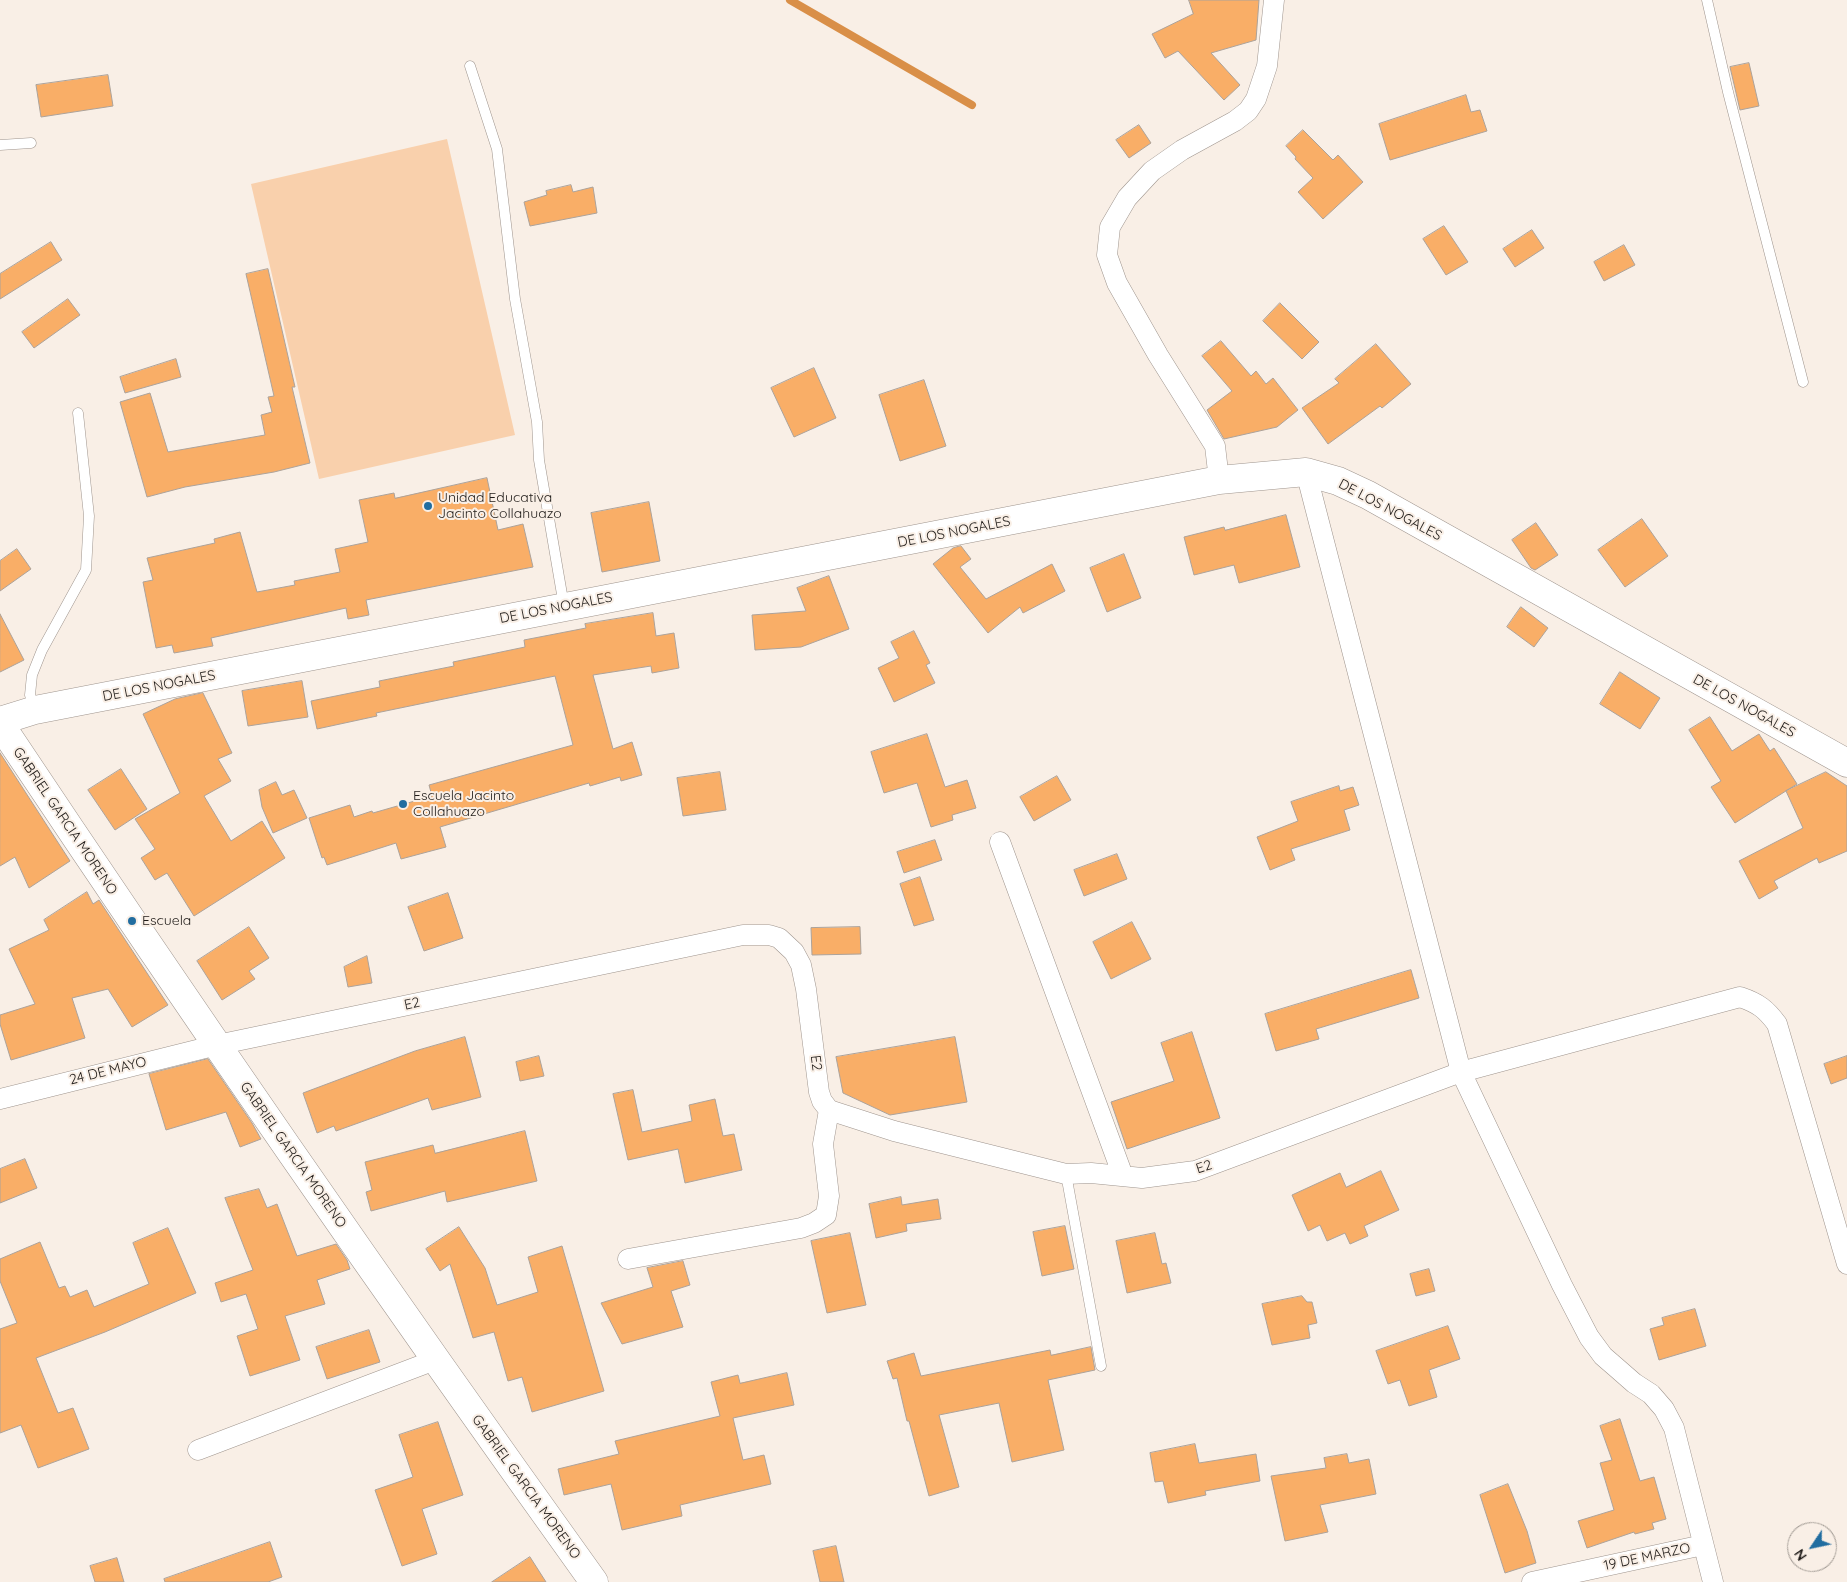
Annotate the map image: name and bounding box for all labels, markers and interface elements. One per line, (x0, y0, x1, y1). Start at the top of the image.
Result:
street label: DE LOS NOGALES (1335, 476, 1445, 544)
place label: Unidad Educativa Jacinto Collahuazo (438, 490, 562, 522)
marker: Unidad Educativa Jacinto Collahuazo (422, 500, 434, 512)
street label: DE LOS NOGALES (896, 513, 1012, 551)
street label: DE LOS NOGALES (498, 589, 614, 627)
street label: DE LOS NOGALES (101, 667, 217, 705)
street label: DE LOS NOGALES (1690, 671, 1798, 741)
street label: GABRIEL GARCIA MORENO (9, 744, 121, 898)
place label: Escuela Jacinto Collahuazo (413, 788, 514, 820)
marker: Escuela Jacinto Collahuazo (397, 798, 409, 810)
place label: Escuela (142, 913, 191, 929)
marker: Escuela (126, 915, 138, 927)
street label: E2 (403, 994, 421, 1014)
street label: 24 DE MAYO (68, 1053, 148, 1089)
street label: E2 (807, 1054, 825, 1072)
street label: GABRIEL GARCIA MORENO (236, 1079, 350, 1231)
street label: E2 (1194, 1157, 1214, 1177)
street label: GABRIEL GARCIA MORENO (468, 1412, 584, 1562)
north arrow (1787, 1522, 1837, 1572)
street label: 19 DE MARZO (1602, 1540, 1692, 1574)
text: N (1790, 1546, 1811, 1564)

